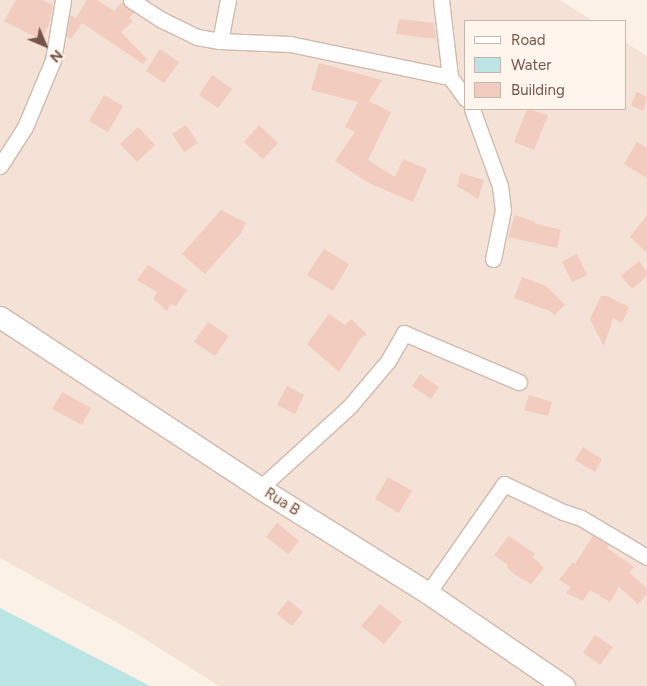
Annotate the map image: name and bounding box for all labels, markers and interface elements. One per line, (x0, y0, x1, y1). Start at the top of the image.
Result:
north arrow (20, 20, 70, 70)
legend (464, 20, 627, 110)
text: Road (511, 31, 546, 49)
text: N (46, 46, 66, 66)
text: Water (511, 56, 551, 74)
text: Building (511, 81, 565, 99)
street label: Rua B (261, 484, 303, 520)

